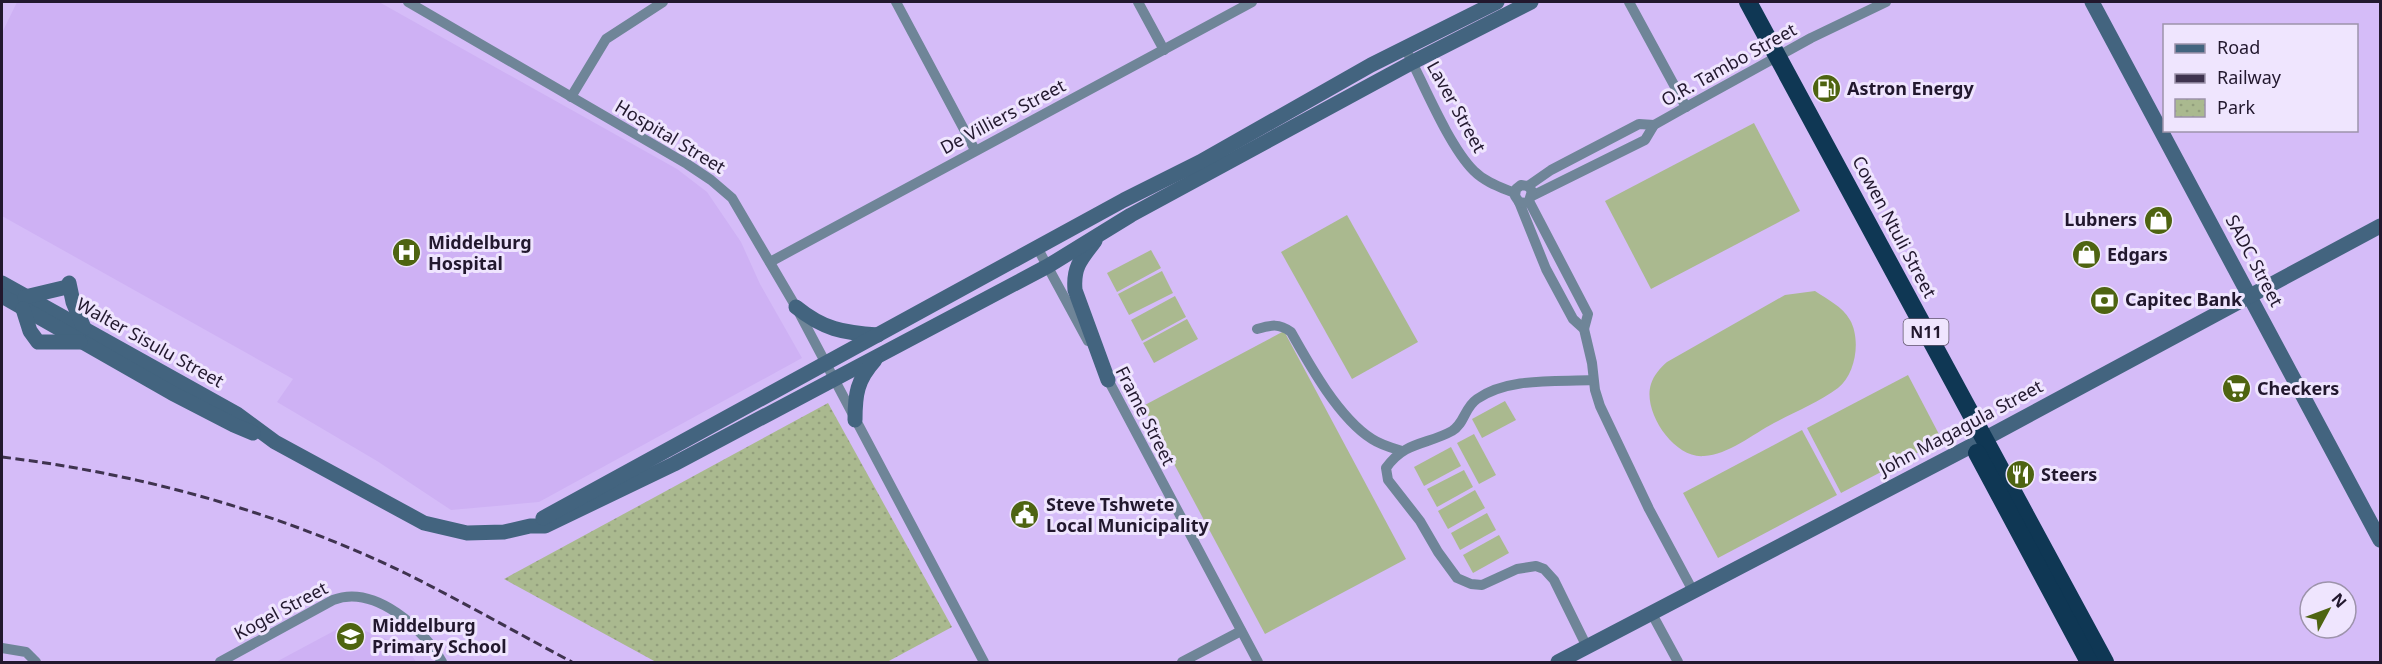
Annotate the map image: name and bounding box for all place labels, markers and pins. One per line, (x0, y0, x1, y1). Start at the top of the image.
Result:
fuel station icon: Astron Energy (1810, 73, 1842, 105)
place label: Astron Energy (1847, 76, 1974, 100)
shop icon: Lubners (2142, 204, 2174, 236)
place label: Lubners (2064, 207, 2137, 231)
place label: Middelburg Hospital (428, 230, 532, 275)
hospital icon: Middelburg Hospital (391, 237, 423, 269)
shop icon: Edgars (2070, 239, 2102, 271)
place label: Edgars (2107, 242, 2168, 266)
bank icon: Capitec Bank (2088, 284, 2120, 316)
place label: Capitec Bank (2125, 287, 2243, 311)
supermarket icon: Checkers (2220, 373, 2252, 405)
place label: Checkers (2257, 376, 2339, 400)
restaurant icon: Steers (2004, 459, 2036, 491)
place label: Steers (2041, 462, 2097, 486)
place label: Steve Tshwete Local Municipality (1046, 492, 1210, 537)
public building icon: Steve Tshwete Local Municipality (1009, 499, 1041, 531)
place label: Middelburg Primary School (372, 613, 507, 658)
school or university icon: Middelburg Primary School (335, 620, 367, 652)

